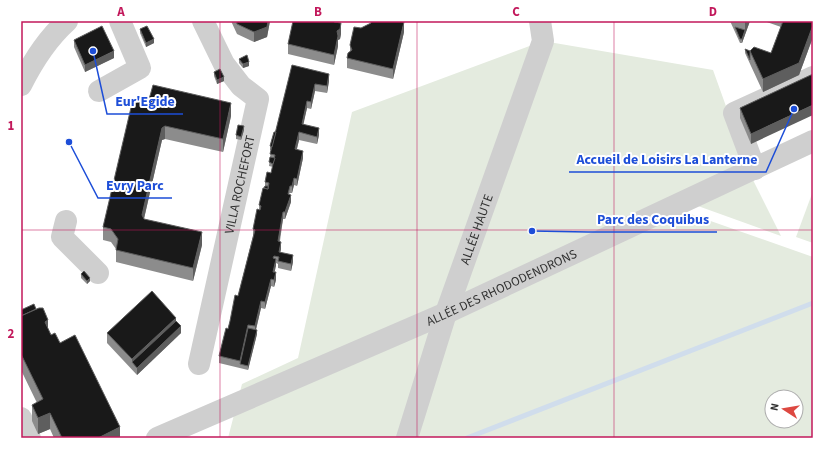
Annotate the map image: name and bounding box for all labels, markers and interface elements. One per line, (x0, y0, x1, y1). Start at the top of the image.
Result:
text: A (116, 3, 125, 21)
text: B (314, 3, 322, 21)
text: C (512, 3, 520, 21)
text: D (709, 3, 717, 21)
callout: Eur'Egide (107, 88, 183, 114)
text: Eur'Egide (115, 92, 175, 112)
text: 1 (8, 117, 15, 135)
street label: VILLA ROCHEFORT (220, 134, 260, 236)
callout: Accueil de Loisirs La Lanterne (569, 146, 766, 172)
text: Accueil de Loisirs La Lanterne (575, 150, 758, 170)
callout: Evry Parc (98, 172, 172, 198)
text: Evry Parc (106, 176, 164, 196)
street label: ALLÉE HAUTE (456, 192, 498, 267)
callout: Parc des Coquibus (588, 206, 717, 232)
text: Parc des Coquibus (597, 210, 709, 230)
street label: ALLÉE DES RHODODENDRONS (424, 245, 580, 331)
text: 2 (8, 325, 15, 343)
north arrow (764, 389, 804, 429)
text: N (767, 402, 783, 412)

